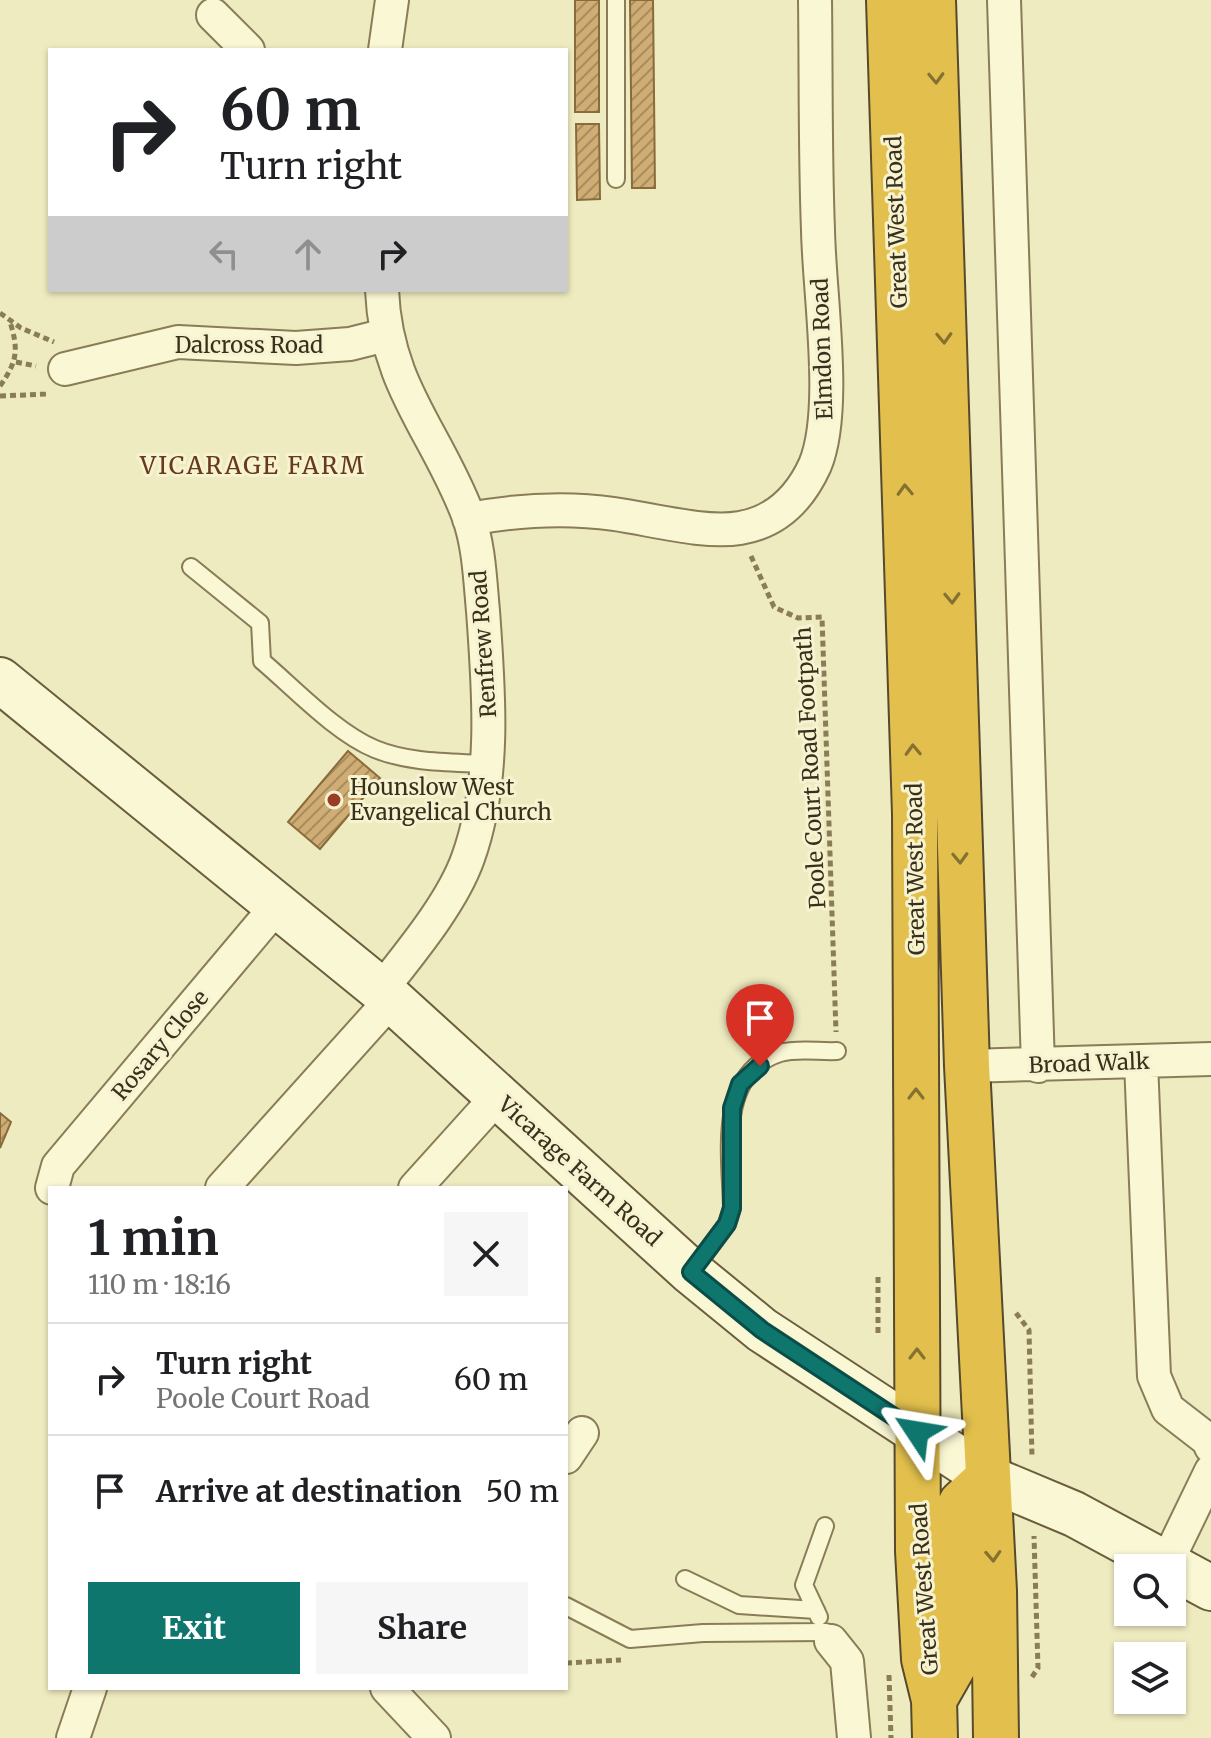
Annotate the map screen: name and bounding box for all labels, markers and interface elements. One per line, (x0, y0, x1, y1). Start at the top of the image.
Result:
one-way arrow (927, 72, 944, 85)
text: 60 m (220, 75, 361, 145)
icon: right (88, 80, 192, 184)
street label: Great West Road (879, 135, 913, 309)
text: Turn right (220, 144, 402, 189)
icon: left (202, 232, 246, 276)
icon: ahead (286, 232, 330, 276)
icon: right (370, 232, 414, 276)
street label: Elmdon Road (806, 277, 838, 421)
street label: Dalcross Road (175, 331, 323, 359)
one-way arrow (935, 332, 953, 345)
district label: VICARAGE FARM (139, 450, 366, 481)
one-way arrow (896, 483, 913, 496)
street label: Renfrew Road (464, 569, 502, 719)
one-way arrow (944, 592, 961, 605)
street label: Poole Court Road Footpath (789, 626, 831, 910)
one-way arrow (905, 743, 922, 756)
place label: Hounslow West Evangelical Church (350, 773, 552, 826)
street label: Great West Road (899, 783, 931, 955)
marker: Hounslow West Evangelical Church (325, 791, 343, 809)
one-way arrow (952, 852, 969, 865)
street label: Rosary Close (106, 984, 214, 1106)
pin (726, 984, 794, 1066)
icon: arrive (738, 996, 782, 1040)
street label: Broad Walk (1028, 1047, 1150, 1079)
one-way arrow (907, 1087, 925, 1100)
street label: Vicarage Farm Road (492, 1090, 668, 1252)
text: 1 min (88, 1208, 219, 1268)
button: close (444, 1212, 528, 1296)
text: 110 m · 18:16 (88, 1268, 231, 1301)
text: Turn right (156, 1344, 312, 1382)
one-way arrow (908, 1347, 926, 1360)
icon: right (88, 1357, 132, 1401)
text: 60 m (454, 1360, 528, 1398)
text: Poole Court Road (156, 1382, 370, 1415)
position arrow (875, 1390, 959, 1474)
icon: arrive (88, 1469, 132, 1513)
text: Arrive at destination (156, 1472, 462, 1510)
text: 50 m (486, 1472, 559, 1510)
street label: Great West Road (904, 1502, 944, 1676)
one-way arrow (984, 1550, 1001, 1563)
map controls (1114, 1554, 1186, 1714)
button: search (1114, 1554, 1186, 1626)
button: Exit (88, 1582, 300, 1674)
button: Share (316, 1582, 528, 1674)
button: layers (1114, 1642, 1186, 1714)

